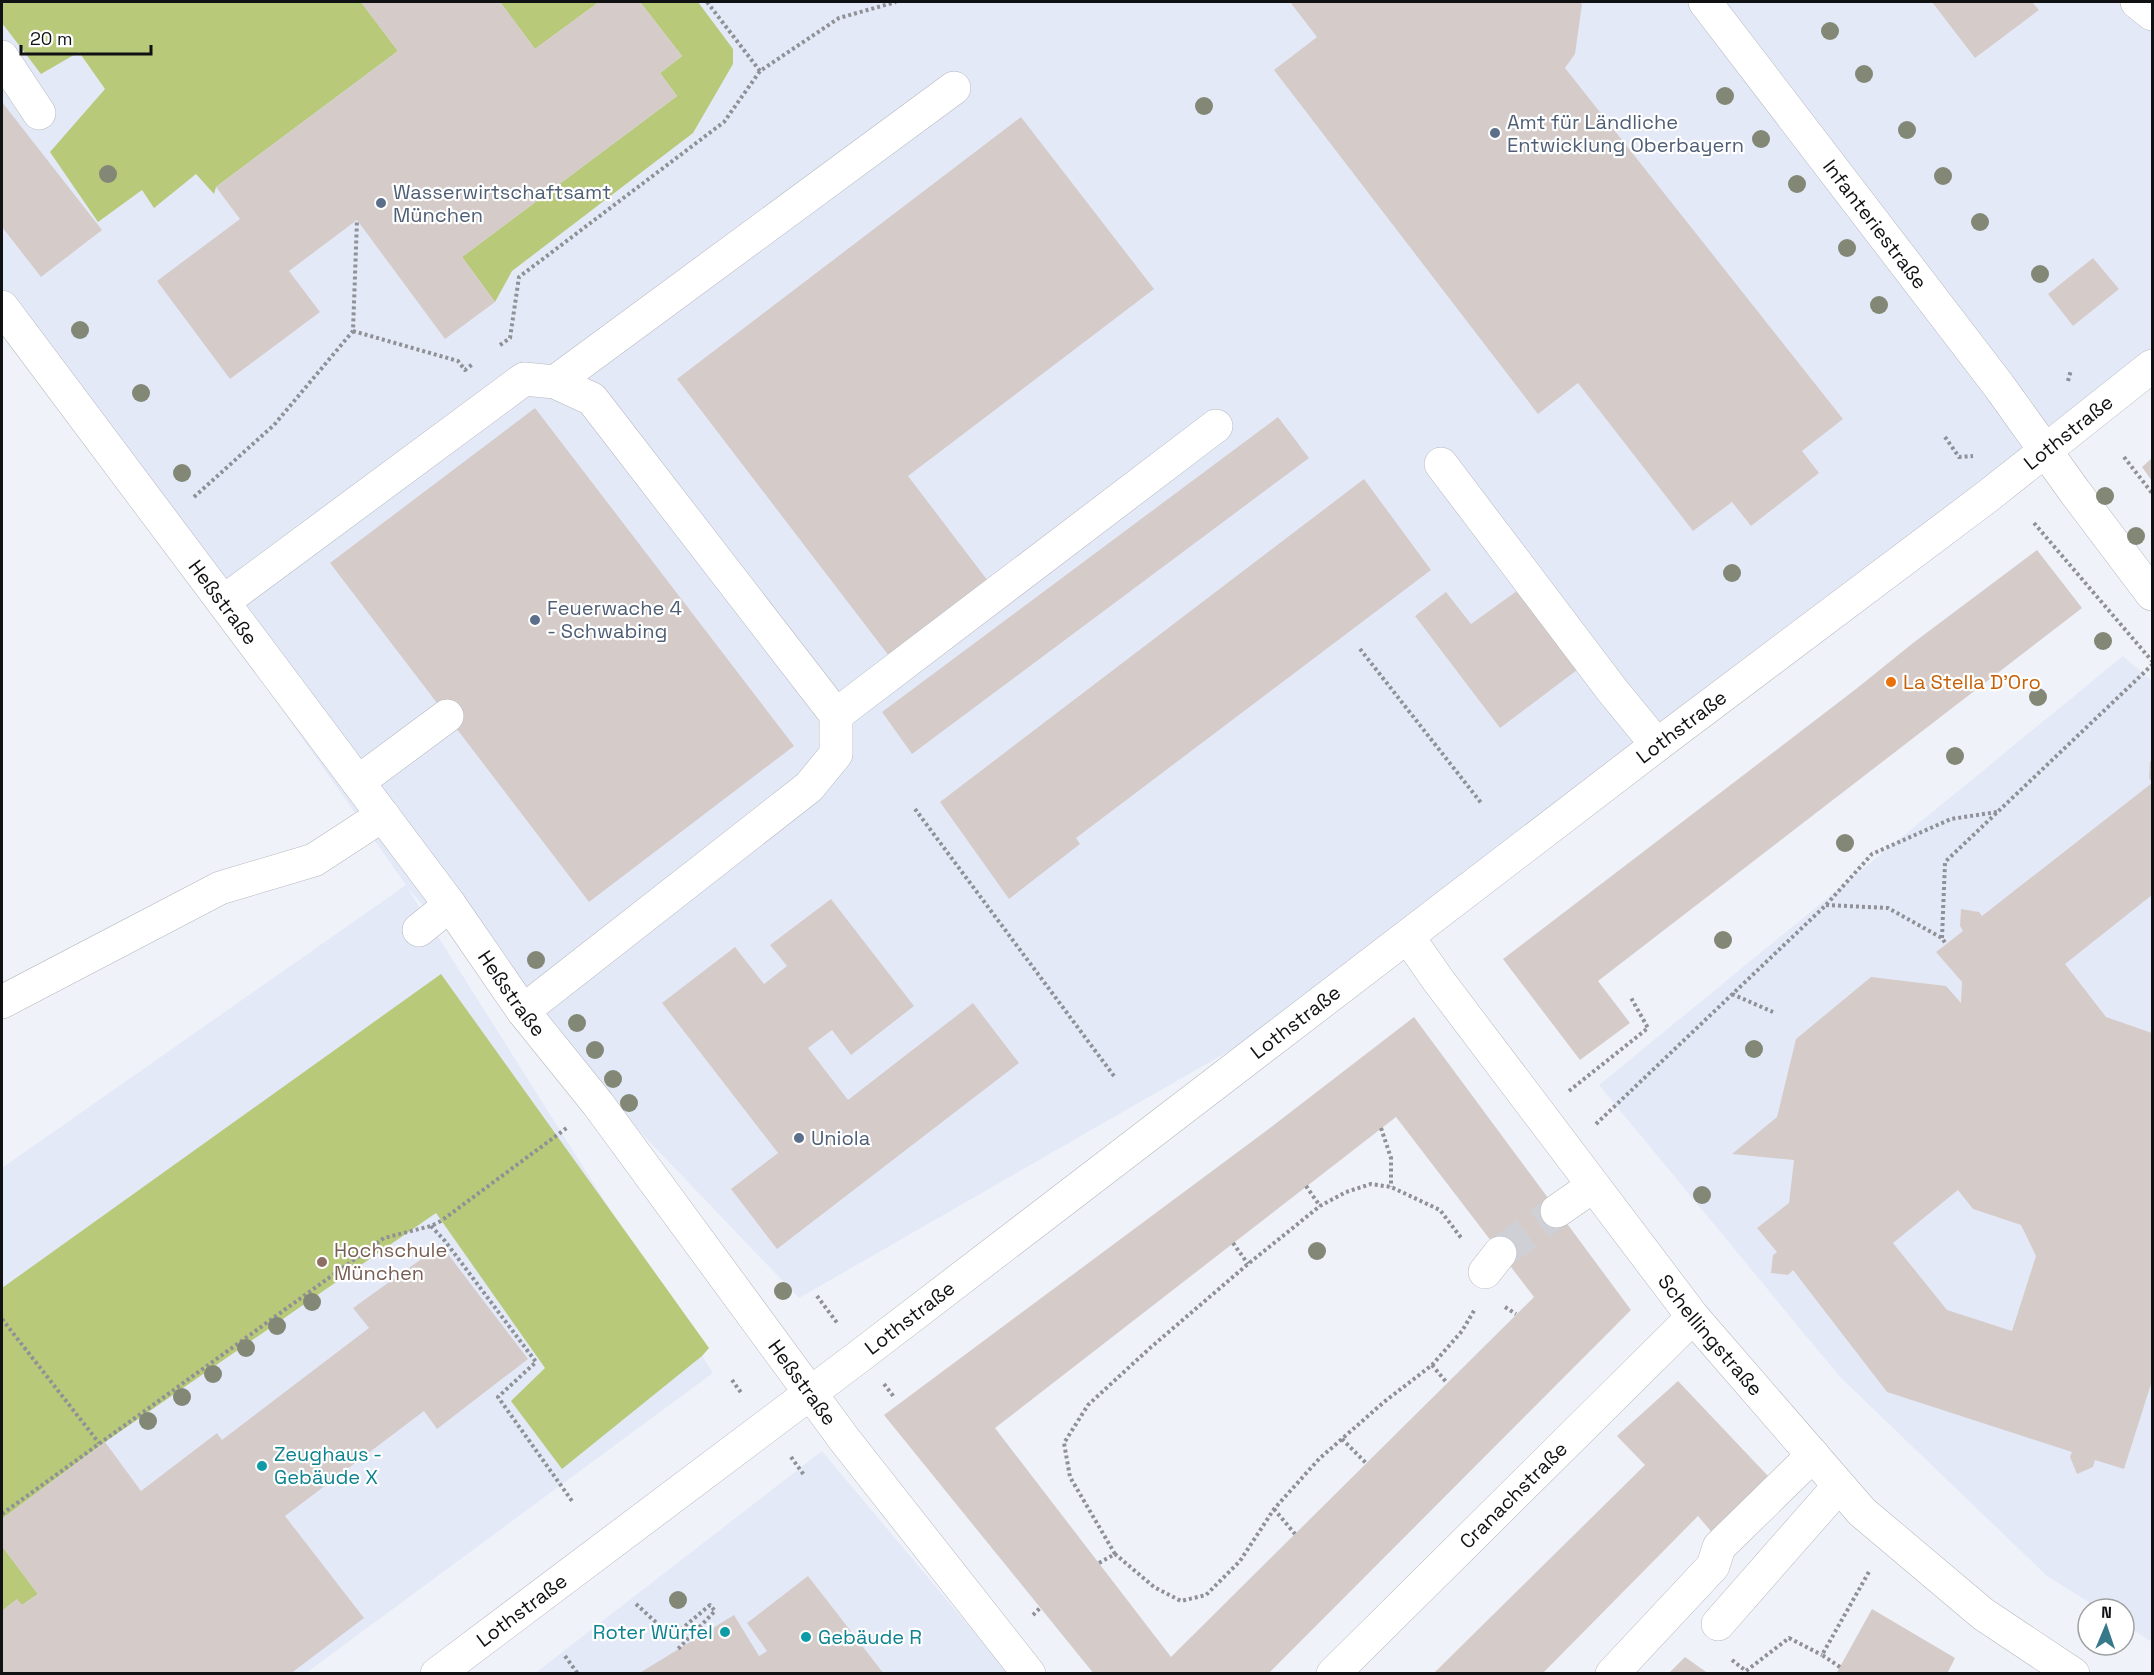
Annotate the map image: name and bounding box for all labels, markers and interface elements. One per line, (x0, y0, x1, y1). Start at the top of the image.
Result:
scale bar (21, 18, 152, 56)
text: 20 m (30, 27, 73, 50)
place label: Amt für Ländliche Entwicklung Oberbayern (1507, 109, 1744, 158)
marker: Amt für Ländliche Entwicklung Oberbayern (1488, 126, 1502, 140)
street label: Infanteriestraße (1817, 154, 1933, 294)
place label: Wasserwirtschaftsamt München (393, 179, 611, 228)
marker: Wasserwirtschaftsamt München (374, 196, 388, 210)
street label: Lothstraße (2018, 389, 2118, 476)
street label: Heßstraße (183, 554, 264, 650)
place label: Feuerwache 4 - Schwabing (547, 595, 682, 644)
marker: Feuerwache 4 - Schwabing (528, 613, 542, 627)
place label: La Stella D'Oro (1903, 669, 2041, 695)
marker: La Stella D'Oro (1884, 675, 1898, 689)
street label: Lothstraße (1631, 684, 1732, 769)
street label: Heßstraße (472, 945, 551, 1042)
street label: Lothstraße (1245, 979, 1346, 1065)
place label: Uniola (811, 1125, 870, 1151)
marker: Uniola (792, 1131, 806, 1145)
place label: Hochschule München (334, 1237, 447, 1286)
marker: Hochschule München (315, 1255, 329, 1269)
street label: Schellingstraße (1652, 1269, 1769, 1401)
street label: Lothstraße (859, 1275, 960, 1360)
street label: Heßstraße (762, 1335, 843, 1431)
street label: Cranachstraße (1454, 1436, 1573, 1554)
place label: Zeughaus - Gebäude X (274, 1441, 382, 1490)
marker: Zeughaus - Gebäude X (255, 1459, 269, 1473)
street label: Lothstraße (471, 1568, 572, 1653)
north arrow (2076, 1597, 2136, 1657)
text: N (2101, 1602, 2112, 1623)
place label: Roter Würfel (593, 1619, 713, 1645)
place label: Gebäude R (818, 1624, 922, 1650)
marker: Roter Würfel (718, 1625, 732, 1639)
marker: Gebäude R (799, 1630, 813, 1644)

